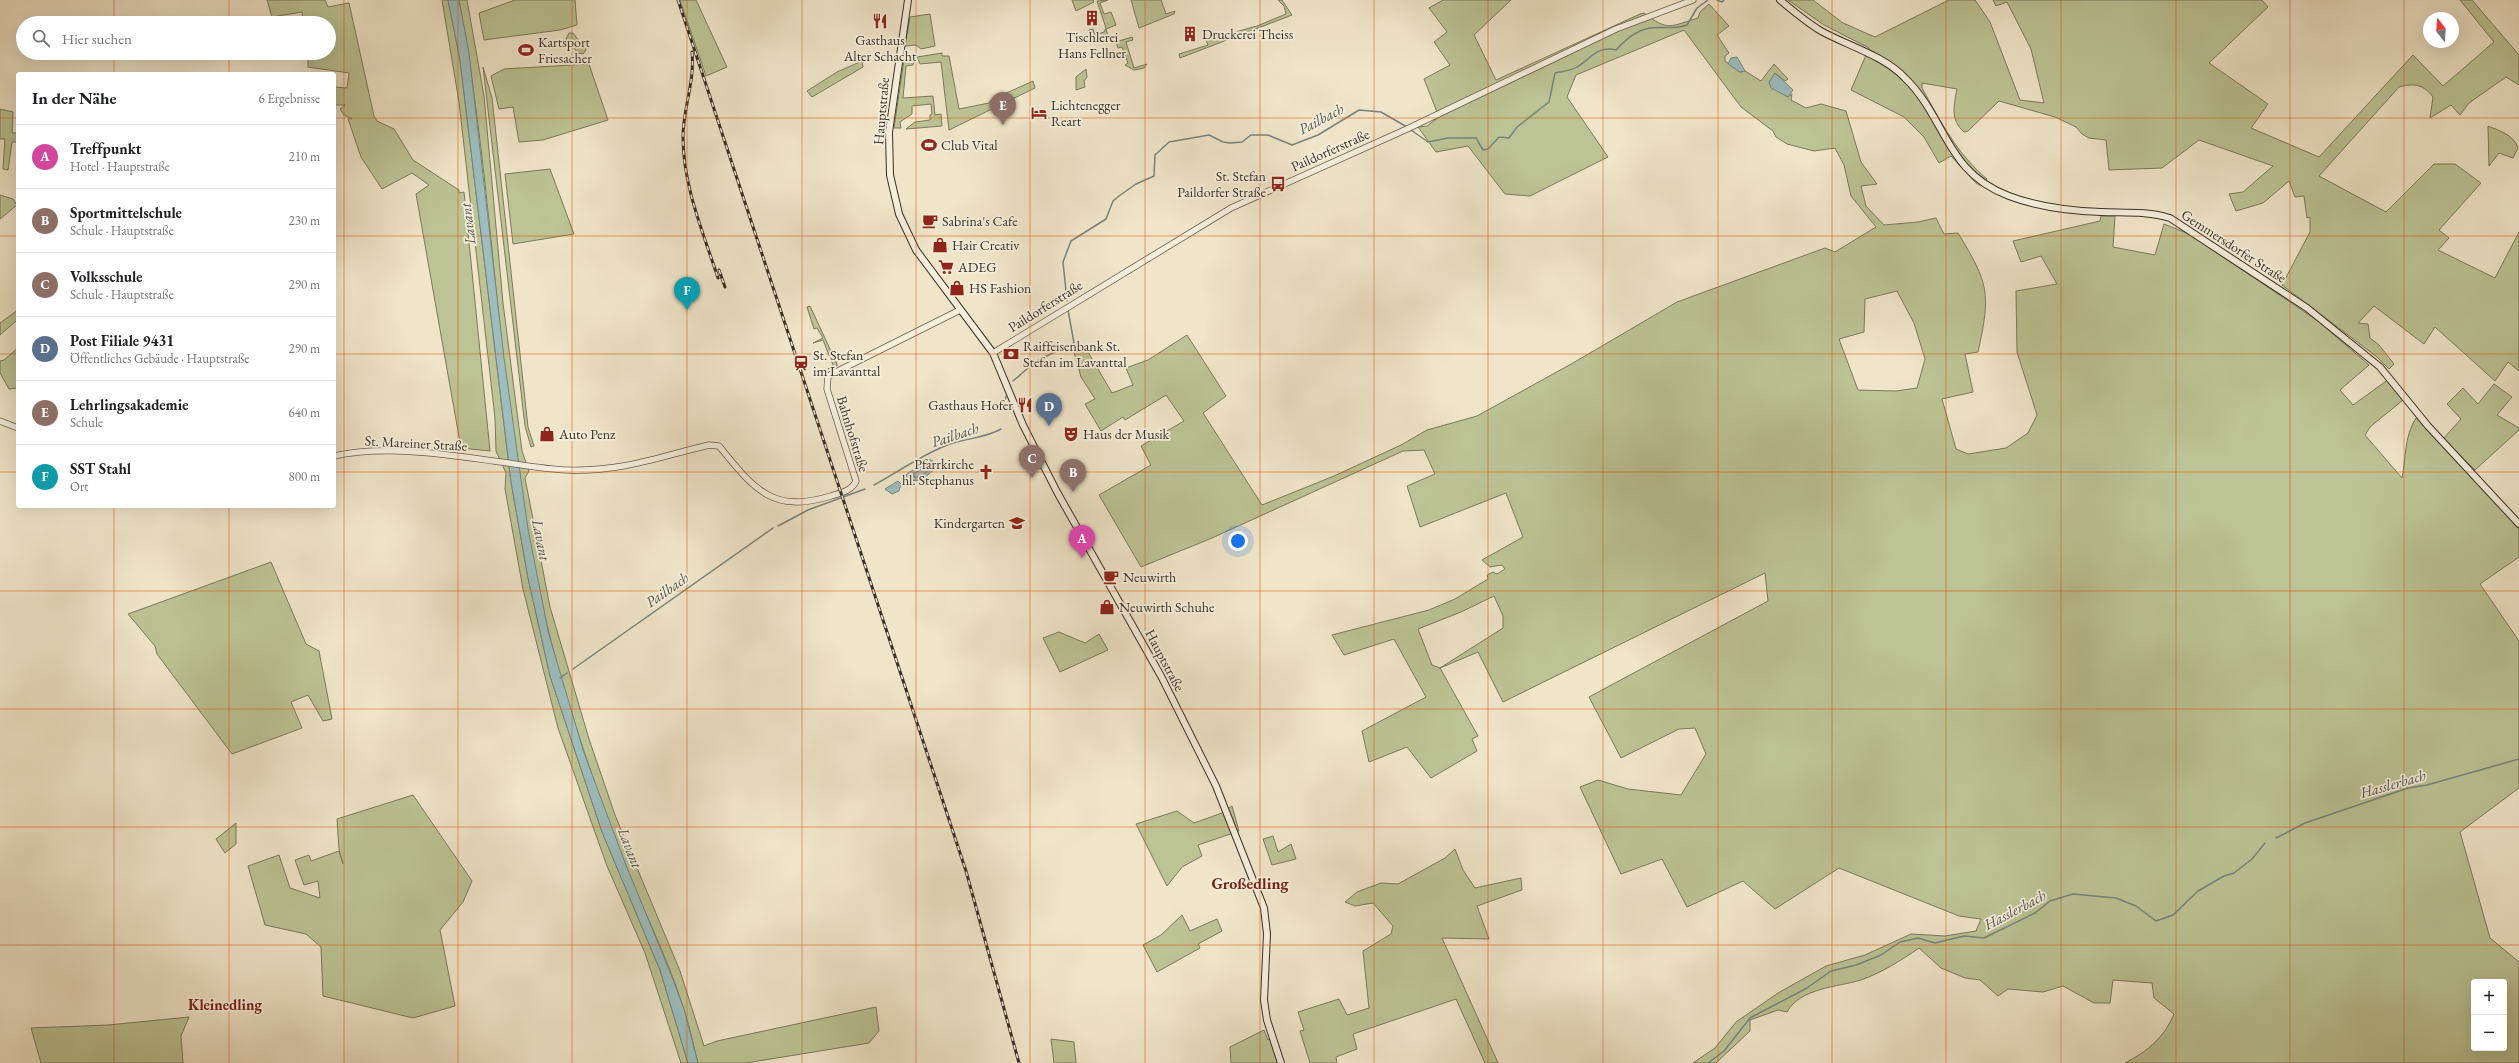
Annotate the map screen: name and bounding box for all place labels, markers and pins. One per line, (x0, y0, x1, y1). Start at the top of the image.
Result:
building icon: Tischlerei Hans Fellner (1083, 9, 1101, 27)
restaurant icon: Gasthaus Alter Schacht (871, 12, 889, 30)
building icon: Druckerei Theiss (1181, 25, 1199, 43)
place label: Druckerei Theiss (1202, 25, 1294, 43)
place label: Tischlerei Hans Fellner (1058, 28, 1126, 62)
place label: Gasthaus Alter Schacht (843, 31, 917, 65)
place label: Kartsport Friesacher (538, 33, 592, 67)
sports icon: Kartsport Friesacher (517, 41, 535, 59)
pin: E (990, 92, 1016, 125)
place label: Lichtenegger Reart (1051, 96, 1121, 130)
hotel icon: Lichtenegger Reart (1030, 104, 1048, 122)
sports icon: Club Vital (920, 136, 938, 154)
place label: Club Vital (941, 136, 998, 154)
place label: St. Stefan Paildorfer Straße (1177, 167, 1267, 201)
bus stop icon: St. Stefan Paildorfer Straße (1269, 175, 1287, 193)
cafe icon: Sabrina's Cafe (921, 212, 939, 230)
place label: Sabrina's Cafe (942, 212, 1018, 230)
shop icon: Hair Creativ (931, 236, 949, 254)
place label: Hair Creativ (952, 236, 1020, 254)
supermarket icon: ADEG (937, 258, 955, 276)
place label: ADEG (957, 258, 996, 276)
pin: F (674, 277, 700, 310)
shop icon: HS Fashion (948, 279, 966, 297)
place label: HS Fashion (969, 279, 1032, 297)
place label: Raiffeisenbank St. Stefan im Lavanttal (1023, 337, 1127, 371)
bank icon: Raiffeisenbank St. Stefan im Lavanttal (1002, 345, 1020, 363)
place label: St. Stefan im Lavanttal (813, 346, 881, 380)
station icon: St. Stefan im Lavanttal (792, 354, 810, 372)
pin: D (1036, 393, 1062, 426)
place label: Gasthaus Hofer (928, 396, 1013, 414)
restaurant icon: Gasthaus Hofer (1016, 396, 1034, 414)
shop icon: Auto Penz (538, 425, 556, 443)
place label: Auto Penz (558, 425, 616, 443)
theatre icon: Haus der Musik (1062, 425, 1080, 443)
place label: Haus der Musik (1083, 425, 1170, 443)
pin: C (1019, 445, 1045, 478)
place label: Pfarrkirche hl. Stephanus (902, 455, 975, 489)
pin: B (1060, 459, 1086, 492)
church icon: Pfarrkirche hl. Stephanus (977, 463, 995, 481)
place label: Kindergarten (934, 514, 1006, 532)
school or university icon: Kindergarten (1008, 514, 1026, 532)
pin: A (1069, 525, 1095, 558)
cafe icon: Neuwirth (1102, 568, 1120, 586)
place label: Neuwirth (1123, 568, 1176, 586)
shop icon: Neuwirth Schuhe (1098, 598, 1116, 616)
place label: Neuwirth Schuhe (1119, 598, 1215, 616)

